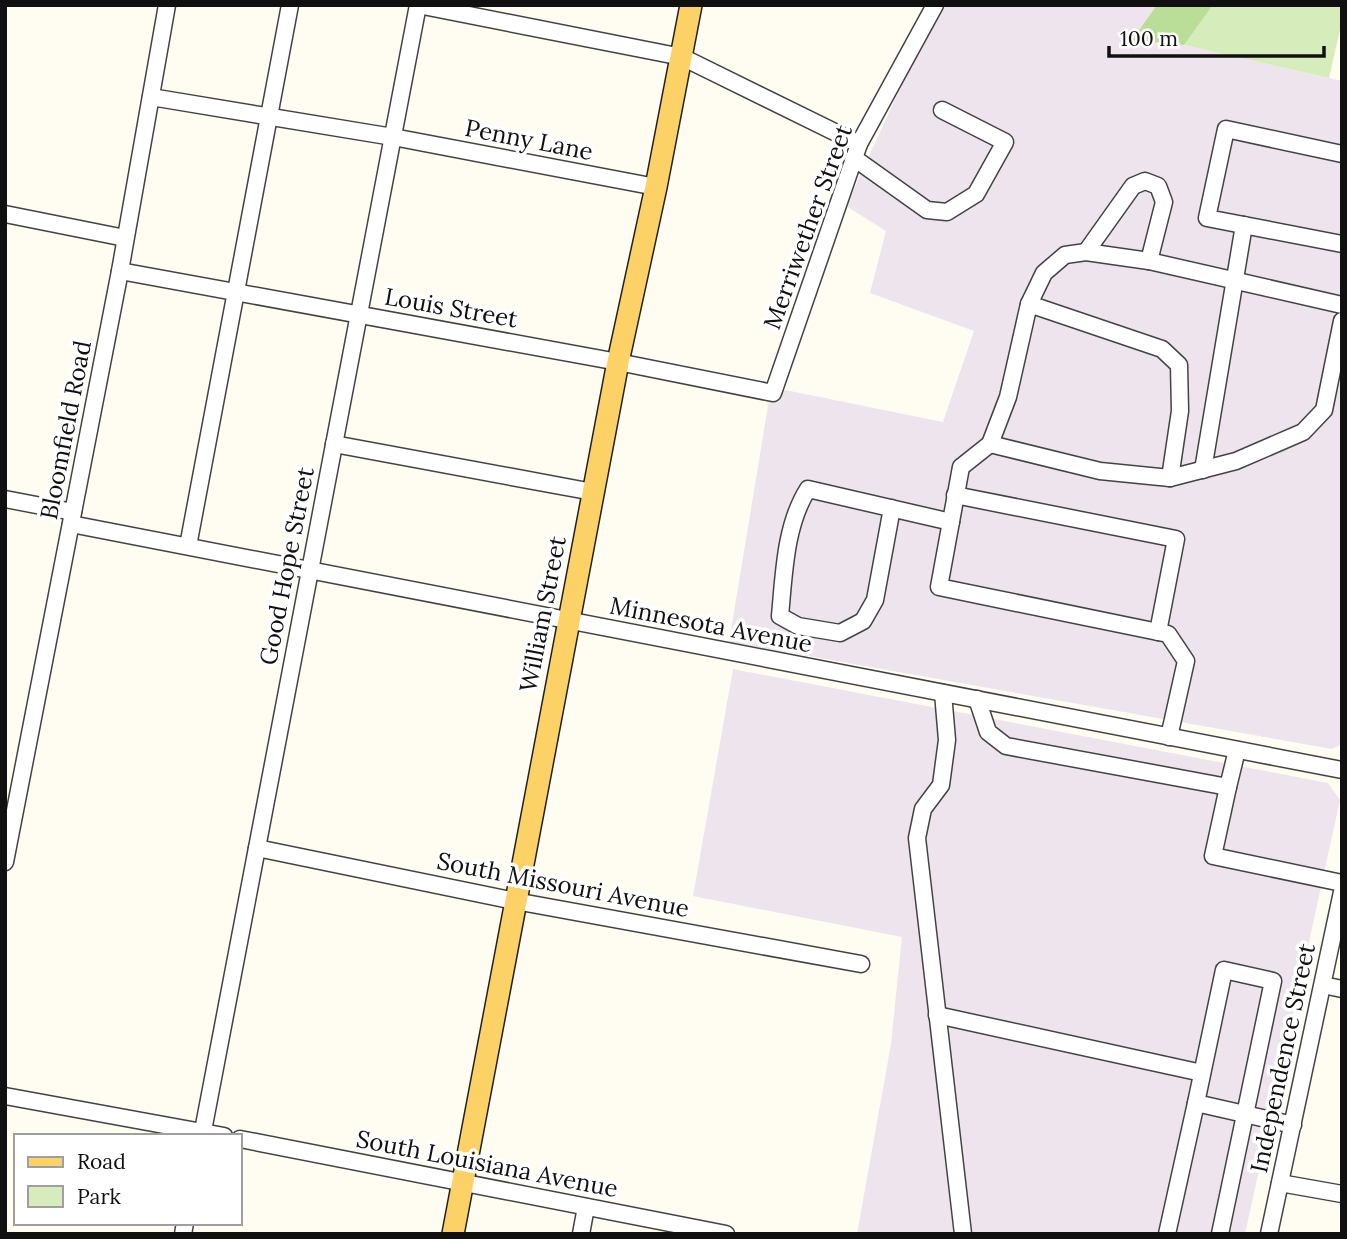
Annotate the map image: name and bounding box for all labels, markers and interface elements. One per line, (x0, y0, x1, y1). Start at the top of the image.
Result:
scale bar (1109, 14, 1324, 58)
text: 100 m (1120, 25, 1178, 52)
street label: Penny Lane (463, 112, 596, 167)
street label: Merriwether Street (756, 120, 859, 333)
street label: Louis Street (382, 281, 521, 335)
street label: Bloomfield Road (33, 338, 98, 522)
street label: Good Hope Street (252, 464, 321, 667)
street label: William Street (512, 533, 573, 695)
street label: Minnesota Avenue (607, 590, 815, 659)
street label: South Missouri Avenue (434, 845, 692, 924)
street label: Independence Street (1243, 940, 1322, 1175)
street label: South Louisiana Avenue (354, 1123, 621, 1204)
legend (14, 1134, 242, 1225)
text: Road (77, 1148, 126, 1175)
text: Park (77, 1183, 121, 1210)

